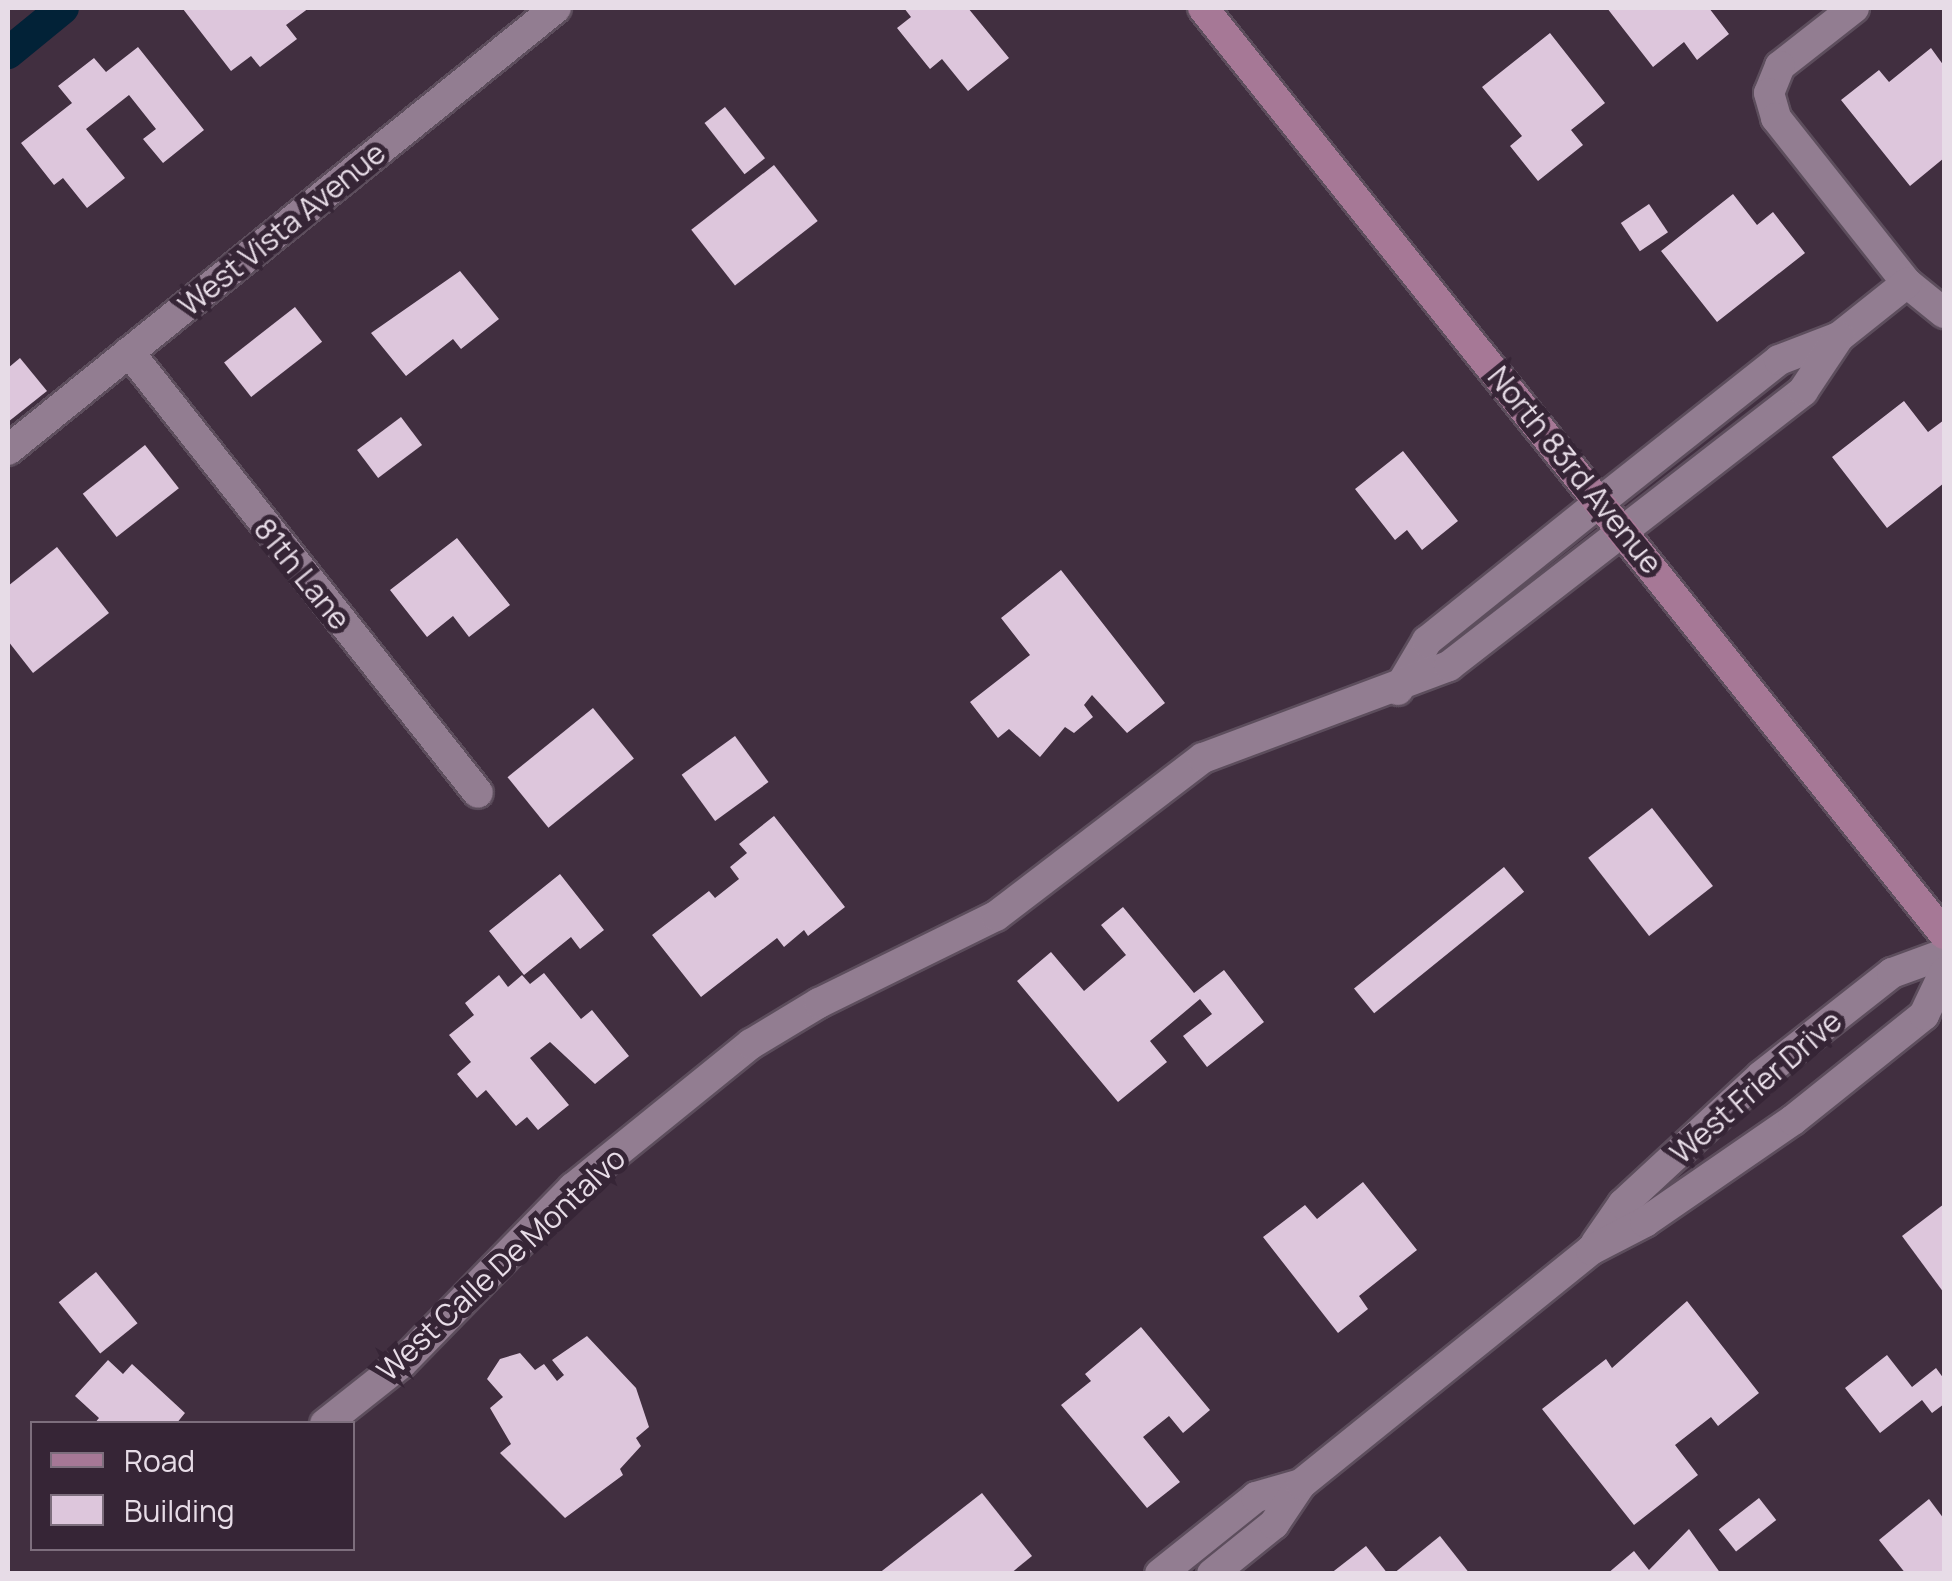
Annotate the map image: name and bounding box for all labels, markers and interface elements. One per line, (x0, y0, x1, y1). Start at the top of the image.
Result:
street label: West Vista Avenue (172, 135, 392, 323)
street label: North 83rd Avenue (1480, 359, 1670, 581)
street label: 81th Lane (246, 511, 358, 637)
street label: West Frier Drive (1663, 1003, 1849, 1171)
street label: West Calle De Montalvo (370, 1140, 632, 1388)
legend (30, 1421, 355, 1551)
text: Road (124, 1440, 195, 1481)
text: Building (124, 1490, 235, 1531)

